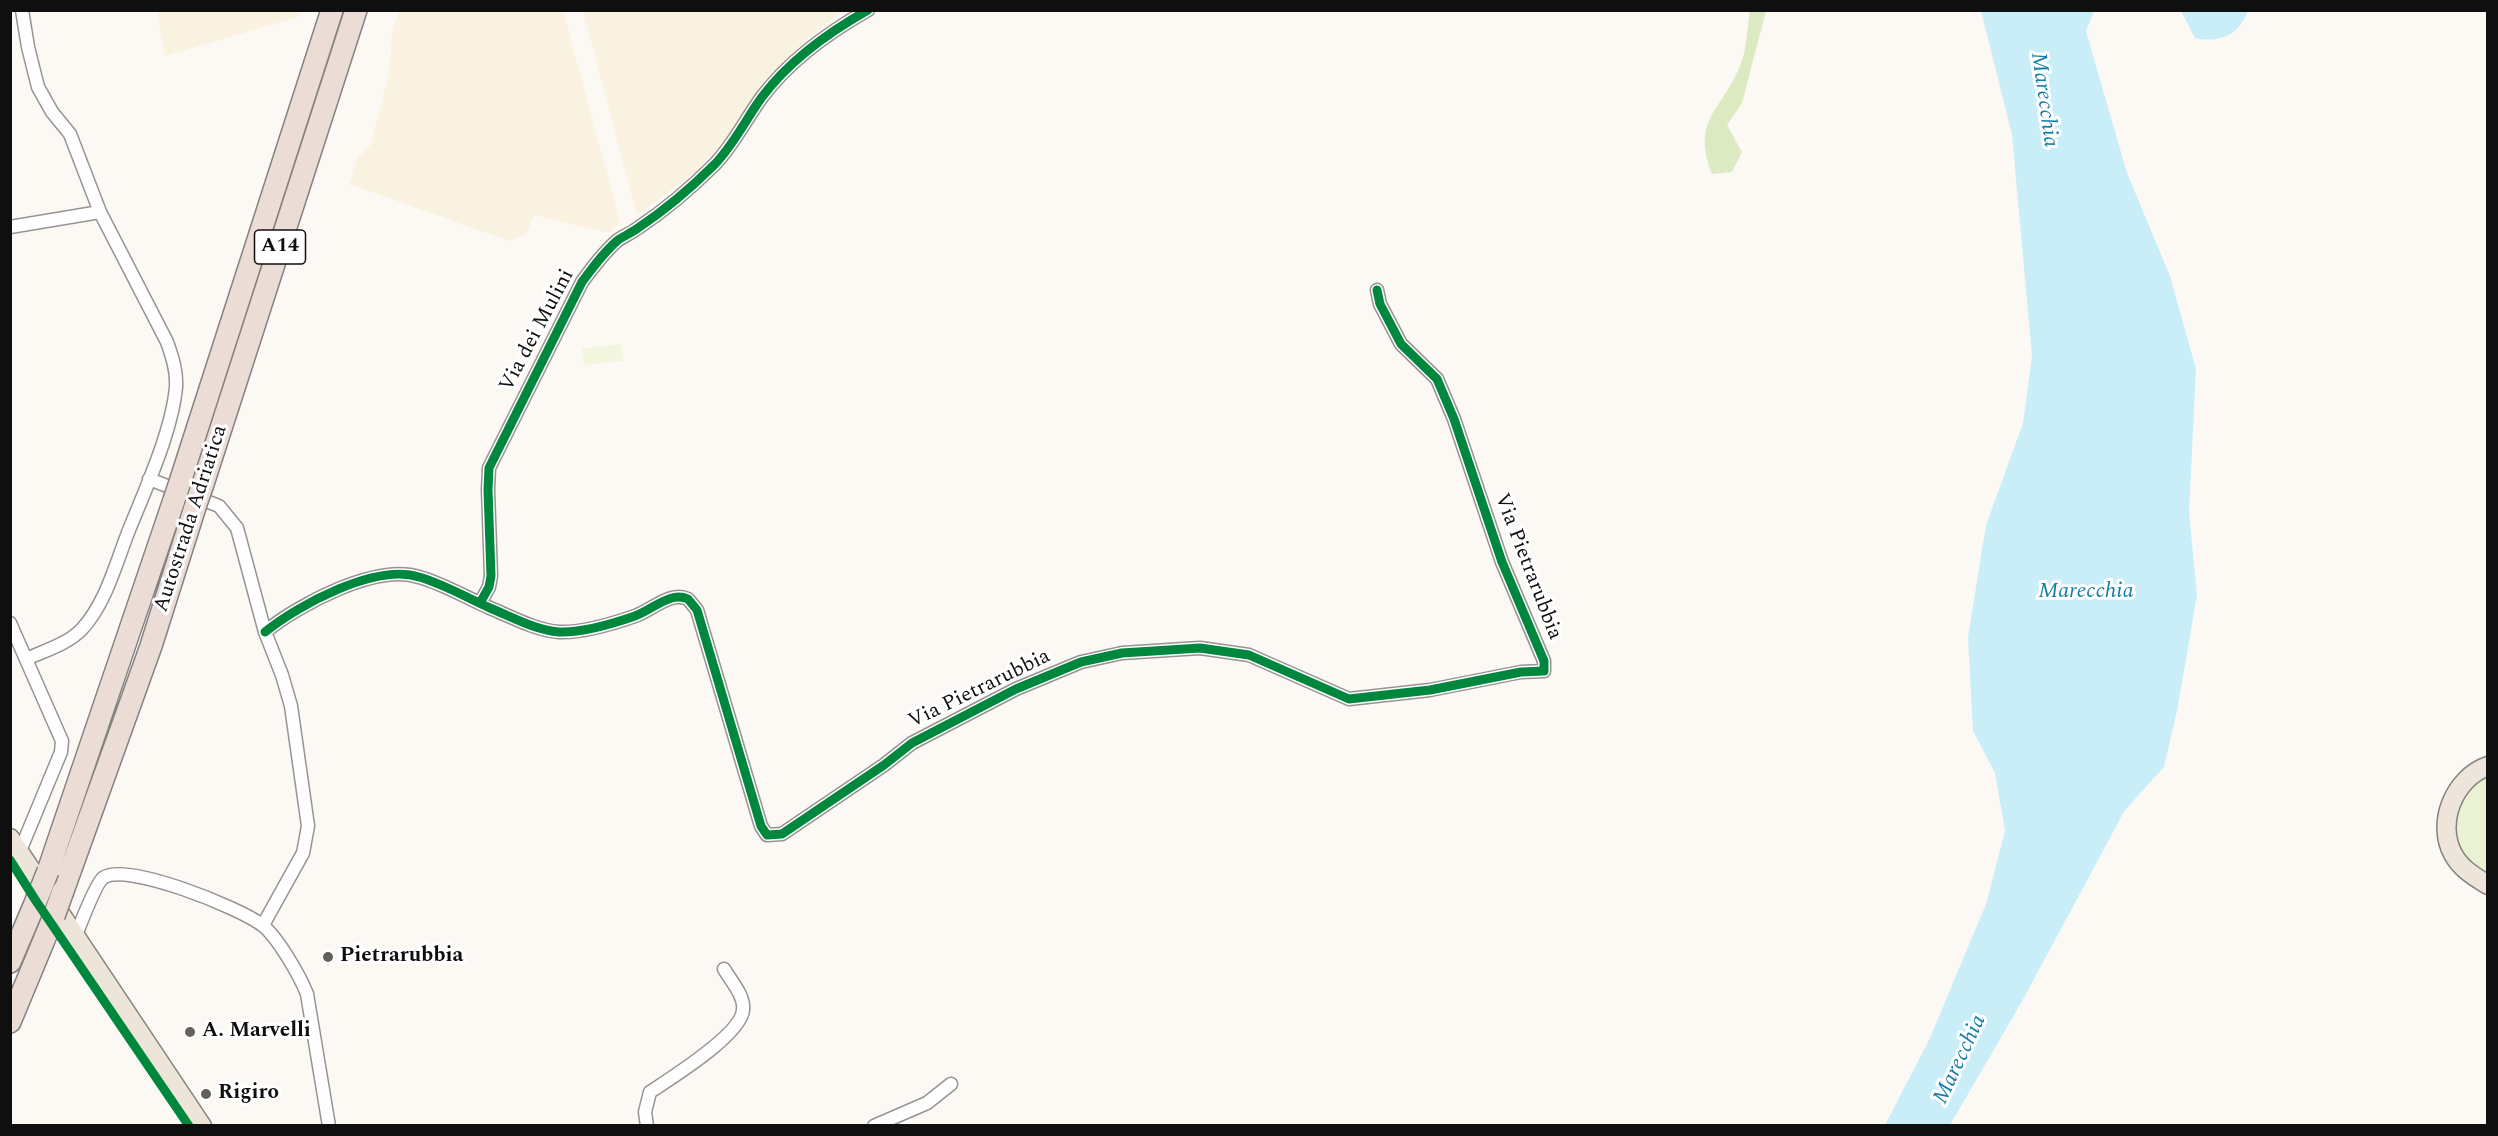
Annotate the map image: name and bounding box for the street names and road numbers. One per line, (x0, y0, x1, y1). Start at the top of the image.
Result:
road number: A14 (254, 230, 306, 264)
street label: Via dei Mulini (495, 266, 581, 396)
street label: Autostrada Adriatica (150, 422, 234, 616)
street label: Via Pietrarubbia (1488, 490, 1566, 644)
street label: Via Pietrarubbia (905, 645, 1055, 735)

